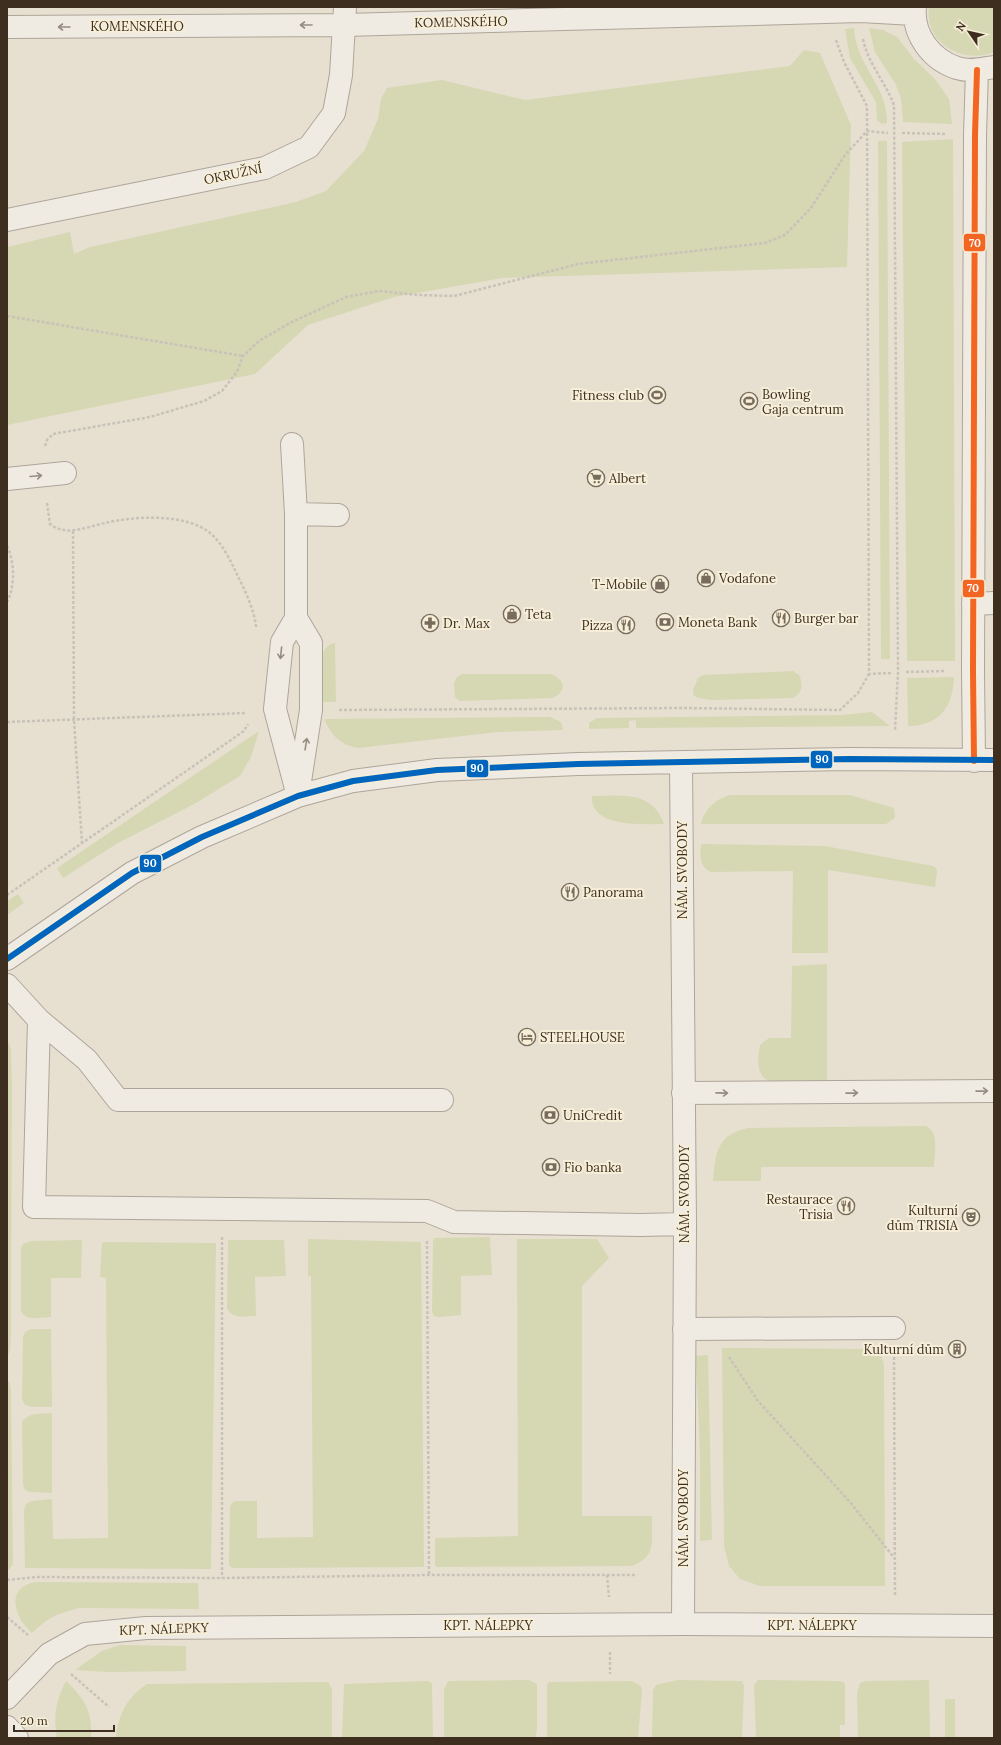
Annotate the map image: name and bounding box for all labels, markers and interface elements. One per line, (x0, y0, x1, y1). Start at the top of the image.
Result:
north arrow (949, 12, 989, 52)
street label: KOMENSKÉHO (414, 13, 508, 31)
street label: KOMENSKÉHO (90, 18, 184, 35)
text: N (953, 19, 969, 34)
one-way arrow (300, 21, 313, 29)
one-way arrow (58, 23, 71, 31)
street label: OKRUŽNÍ (202, 158, 264, 188)
line badge: 70 (963, 233, 986, 252)
text: 70 (969, 236, 981, 250)
sports icon: Fitness club (647, 385, 667, 405)
place label: Bowling Gaja centrum (762, 386, 844, 418)
place label: Fitness club (572, 387, 644, 404)
sports icon: Bowling Gaja centrum (739, 391, 759, 411)
supermarket icon: Albert (586, 468, 606, 488)
place label: Albert (608, 470, 646, 487)
one-way arrow (29, 473, 42, 480)
shop icon: Vodafone (696, 568, 716, 588)
place label: Vodafone (718, 570, 776, 587)
shop icon: T-Mobile (650, 574, 670, 594)
place label: T-Mobile (592, 576, 647, 593)
line badge: 70 (962, 579, 985, 598)
text: 70 (967, 581, 979, 595)
shop icon: Teta (502, 604, 522, 624)
place label: Teta (525, 606, 552, 623)
restaurant icon: Burger bar (771, 608, 791, 628)
place label: Burger bar (794, 610, 859, 627)
bank icon: Moneta Bank (655, 612, 675, 632)
pharmacy icon: Dr. Max (420, 613, 440, 633)
place label: Moneta Bank (678, 614, 757, 631)
place label: Dr. Max (443, 615, 490, 632)
restaurant icon: Pizza (616, 615, 636, 635)
place label: Pizza (582, 617, 613, 634)
one-way arrow (277, 646, 285, 659)
one-way arrow (302, 738, 310, 751)
line badge: 90 (810, 750, 833, 769)
text: 90 (815, 752, 829, 766)
line badge: 90 (466, 759, 489, 778)
text: 90 (470, 761, 484, 775)
street label: NÁM. SVOBODY (674, 820, 691, 919)
line badge: 90 (139, 854, 162, 873)
text: 90 (143, 856, 157, 870)
restaurant icon: Panorama (560, 882, 580, 902)
place label: Panorama (583, 884, 644, 901)
hotel icon: STEELHOUSE (517, 1027, 537, 1047)
place label: STEELHOUSE (540, 1029, 625, 1046)
one-way arrow (975, 1087, 988, 1095)
one-way arrow (715, 1089, 728, 1097)
one-way arrow (845, 1089, 858, 1097)
bank icon: UniCredit (540, 1105, 560, 1125)
place label: UniCredit (563, 1107, 622, 1124)
street label: NÁM. SVOBODY (676, 1144, 693, 1243)
bank icon: Fio banka (541, 1157, 561, 1177)
place label: Fio banka (564, 1159, 622, 1176)
place label: Restaurace Trisia (766, 1191, 833, 1223)
restaurant icon: Restaurace Trisia (836, 1196, 856, 1216)
place label: Kulturní dům TRISIA (887, 1202, 959, 1234)
theatre icon: Kulturní dům TRISIA (961, 1207, 981, 1227)
building icon: Kulturní dům (947, 1339, 967, 1359)
place label: Kulturní dům (863, 1341, 944, 1358)
street label: NÁM. SVOBODY (675, 1468, 692, 1567)
street label: KPT. NÁLEPKY (443, 1617, 534, 1634)
street label: KPT. NÁLEPKY (767, 1617, 858, 1634)
street label: KPT. NÁLEPKY (119, 1619, 210, 1639)
scale bar (14, 1707, 114, 1733)
text: 20 m (20, 1713, 48, 1728)

